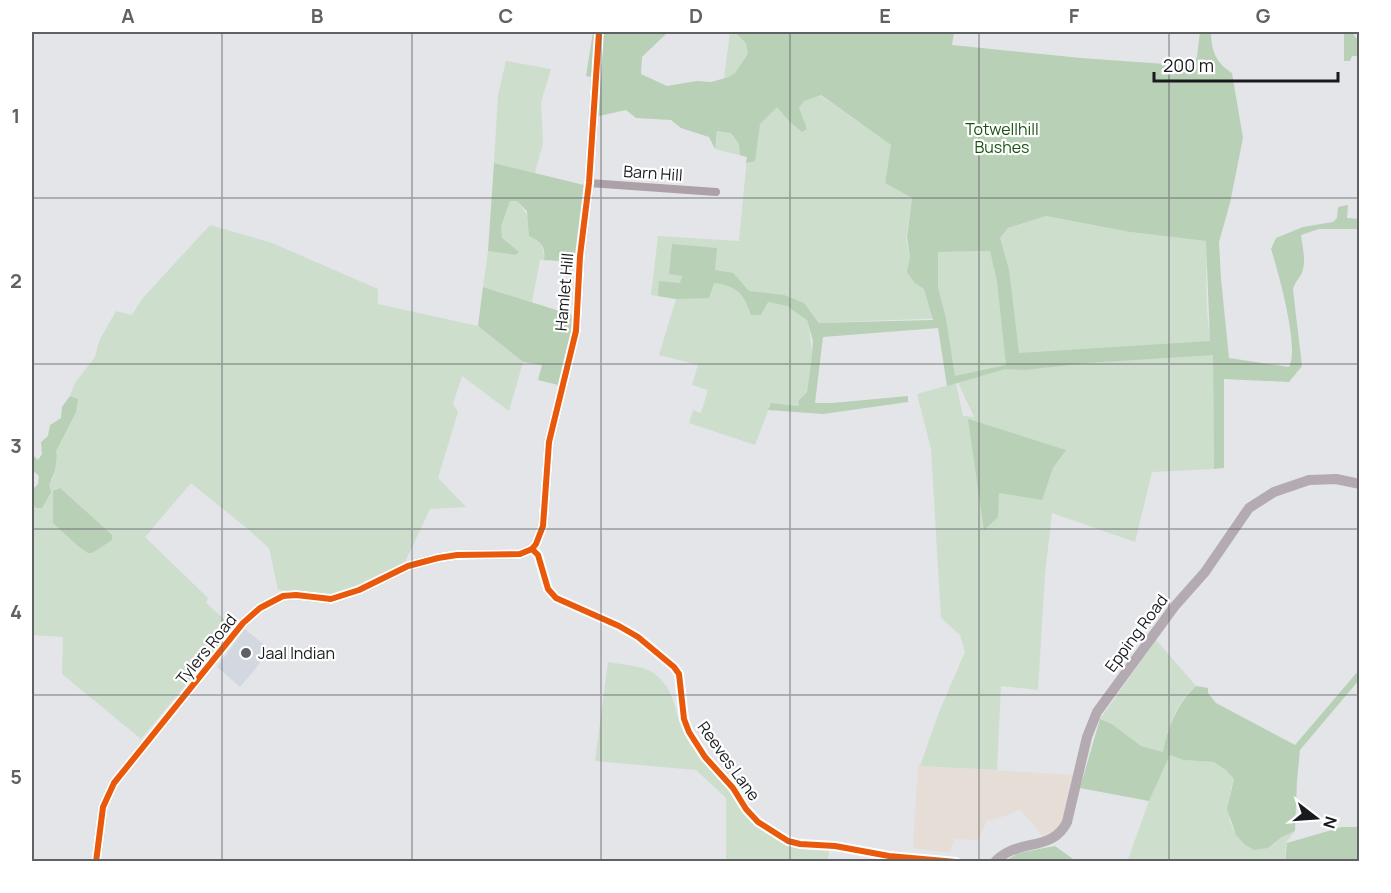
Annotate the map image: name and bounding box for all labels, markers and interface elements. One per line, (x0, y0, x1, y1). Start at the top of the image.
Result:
text: A (121, 2, 135, 29)
text: B (311, 2, 324, 29)
text: C (499, 2, 513, 29)
text: D (689, 2, 703, 29)
text: E (879, 2, 891, 29)
text: F (1069, 2, 1080, 29)
text: G (1256, 2, 1271, 29)
scale bar (1154, 45, 1338, 83)
text: 200 m (1163, 53, 1214, 77)
text: 1 (12, 102, 20, 129)
park label: Totwellhill Bushes (965, 118, 1039, 158)
street label: Barn Hill (623, 160, 683, 186)
street label: Hamlet Hill (550, 252, 578, 332)
text: 2 (10, 267, 22, 294)
text: 3 (10, 432, 22, 459)
street label: Epping Road (1100, 590, 1172, 676)
text: 4 (10, 598, 22, 625)
street label: Tylers Road (171, 609, 241, 689)
place label: Jaal Indian (258, 642, 335, 664)
marker: Jaal Indian (239, 646, 253, 660)
street label: Reeves Lane (693, 717, 765, 805)
text: 5 (10, 763, 22, 790)
north arrow (1286, 788, 1346, 848)
text: N (1318, 814, 1343, 831)

